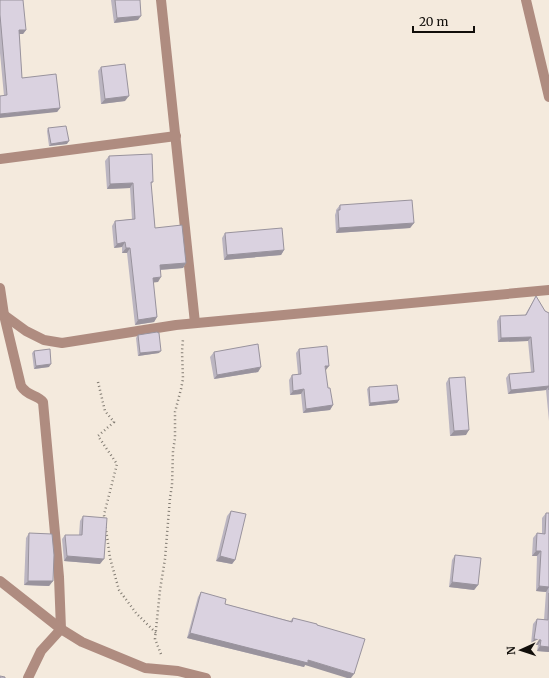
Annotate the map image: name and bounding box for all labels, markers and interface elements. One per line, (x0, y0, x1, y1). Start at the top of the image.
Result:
scale bar (413, 8, 474, 34)
text: 20 m (419, 14, 448, 29)
north arrow (501, 630, 541, 670)
text: N (504, 646, 518, 655)

